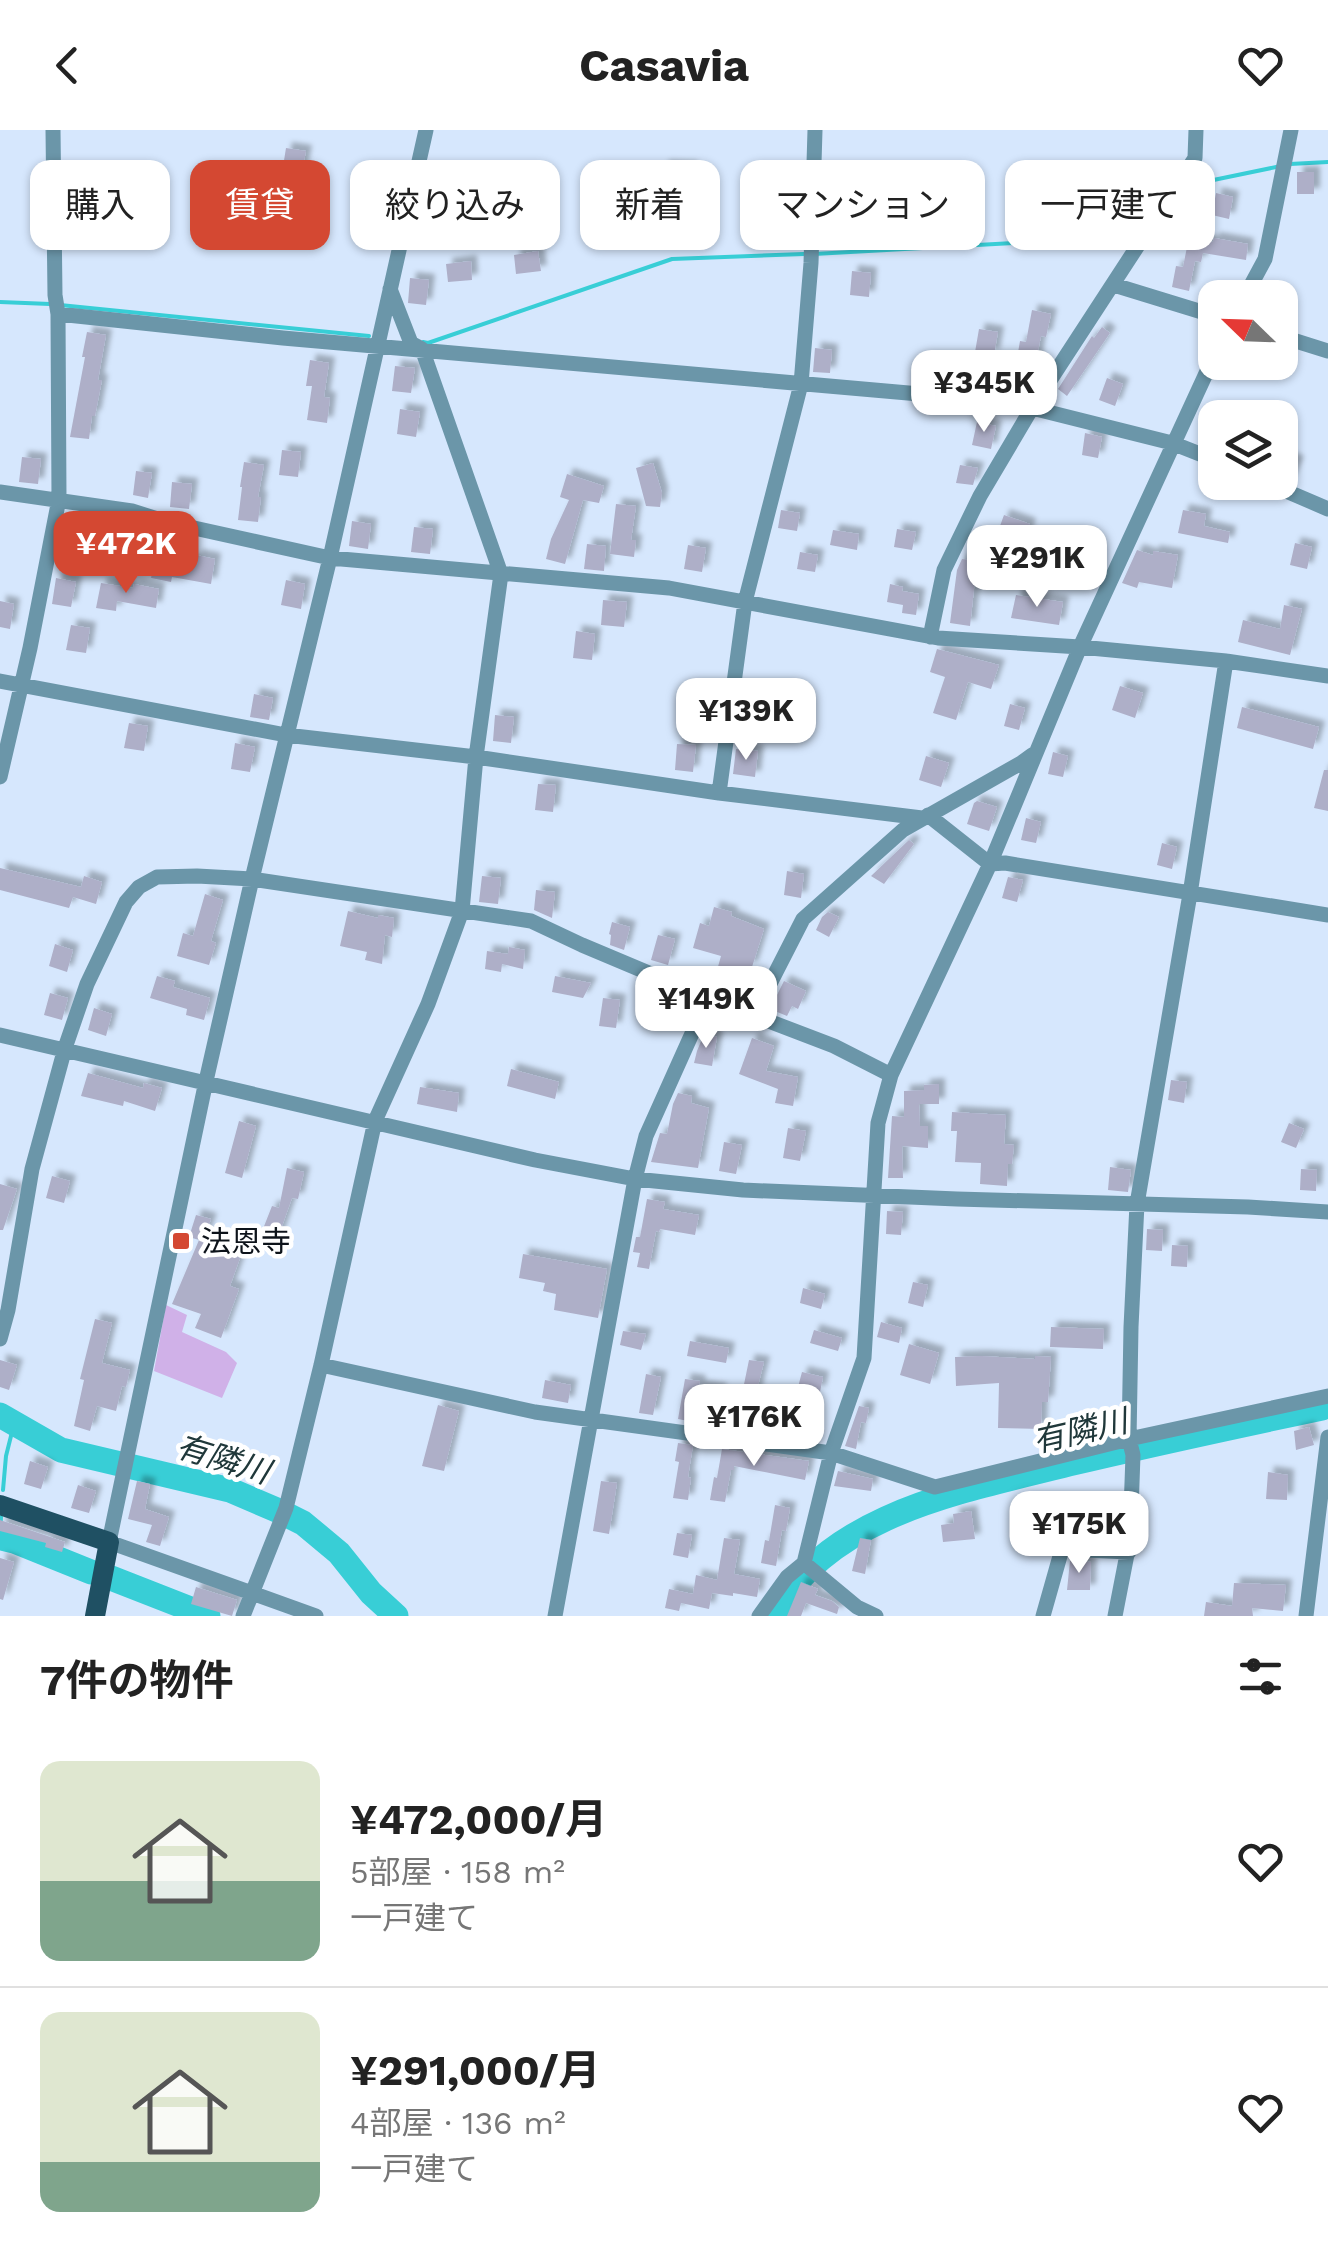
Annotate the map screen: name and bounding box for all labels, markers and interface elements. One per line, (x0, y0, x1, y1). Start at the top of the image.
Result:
icon: back (40, 38, 95, 93)
icon: heart (1233, 38, 1288, 93)
text: Casavia (579, 39, 749, 92)
chip: 購入 (30, 160, 170, 250)
chip: 賃貸 (190, 160, 330, 250)
chip: 絞り込み (350, 160, 560, 250)
chip: 新着 (580, 160, 720, 250)
chip: マンション (740, 160, 985, 250)
chip: 一戸建て (1005, 160, 1215, 250)
north arrow (1198, 280, 1298, 380)
map controls (1198, 280, 1298, 500)
pin: ¥345K (914, 350, 1054, 435)
text: ¥345K (933, 363, 1035, 401)
button: layers (1198, 400, 1298, 500)
pin: ¥472K (56, 511, 196, 596)
text: ¥472K (75, 524, 177, 562)
pin: ¥291K (967, 525, 1107, 610)
text: ¥291K (989, 538, 1085, 576)
pin: ¥139K (676, 678, 816, 763)
text: ¥139K (698, 691, 794, 729)
pin: ¥149K (636, 966, 776, 1051)
text: ¥149K (657, 979, 755, 1017)
place label: 法恩寺 (201, 1224, 291, 1259)
marker: 法恩寺 (170, 1230, 192, 1252)
pin: ¥176K (684, 1384, 824, 1469)
text: ¥176K (706, 1397, 802, 1435)
water label: 有隣川 (1029, 1401, 1134, 1460)
water label: 有隣川 (172, 1427, 277, 1492)
pin: ¥175K (1009, 1491, 1149, 1576)
text: ¥175K (1031, 1504, 1127, 1542)
icon: filters (1233, 1649, 1288, 1704)
text: 7件の物件 (40, 1656, 234, 1705)
text: ¥472,000/月 (350, 1795, 607, 1844)
icon: home (120, 1801, 240, 1921)
icon: heart (1233, 1834, 1288, 1889)
text: 5部屋 · 158 m² (350, 1853, 565, 1891)
text: 一戸建て (350, 1899, 478, 1937)
text: ¥291,000/月 (350, 2046, 601, 2095)
icon: home (120, 2052, 240, 2172)
icon: heart (1233, 2085, 1288, 2140)
text: 4部屋 · 136 m² (350, 2104, 566, 2142)
text: 一戸建て (350, 2150, 478, 2188)

